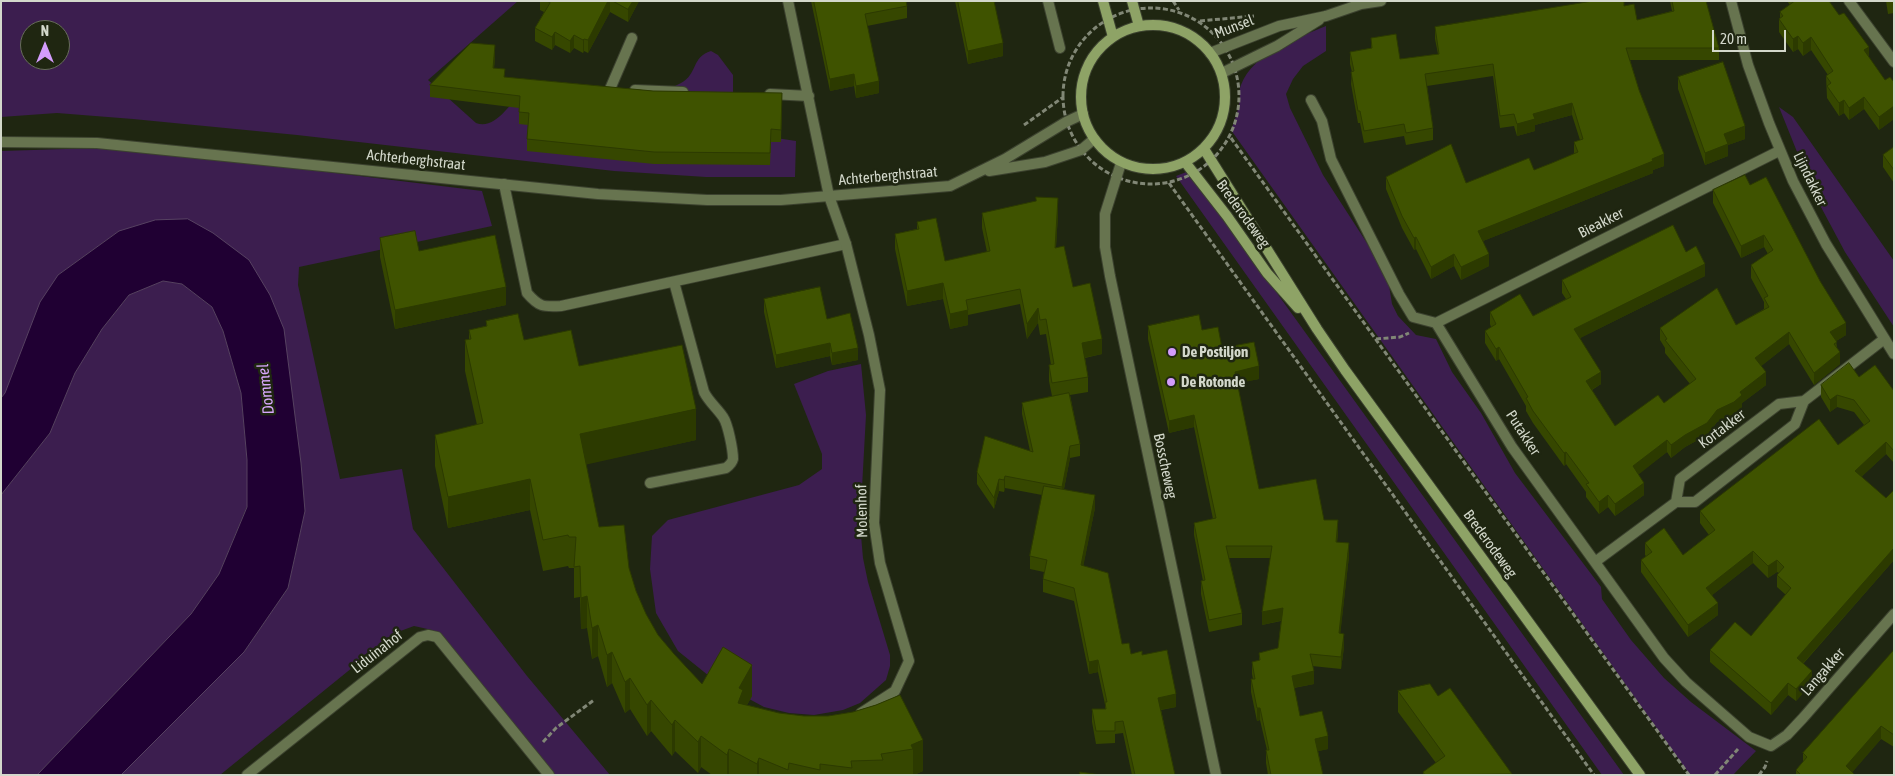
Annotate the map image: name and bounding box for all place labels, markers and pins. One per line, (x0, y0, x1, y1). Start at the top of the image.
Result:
place label: De Postiljon (1182, 343, 1248, 361)
marker: De Postiljon (1166, 346, 1178, 358)
place label: De Rotonde (1181, 373, 1245, 391)
marker: De Rotonde (1165, 376, 1177, 388)

